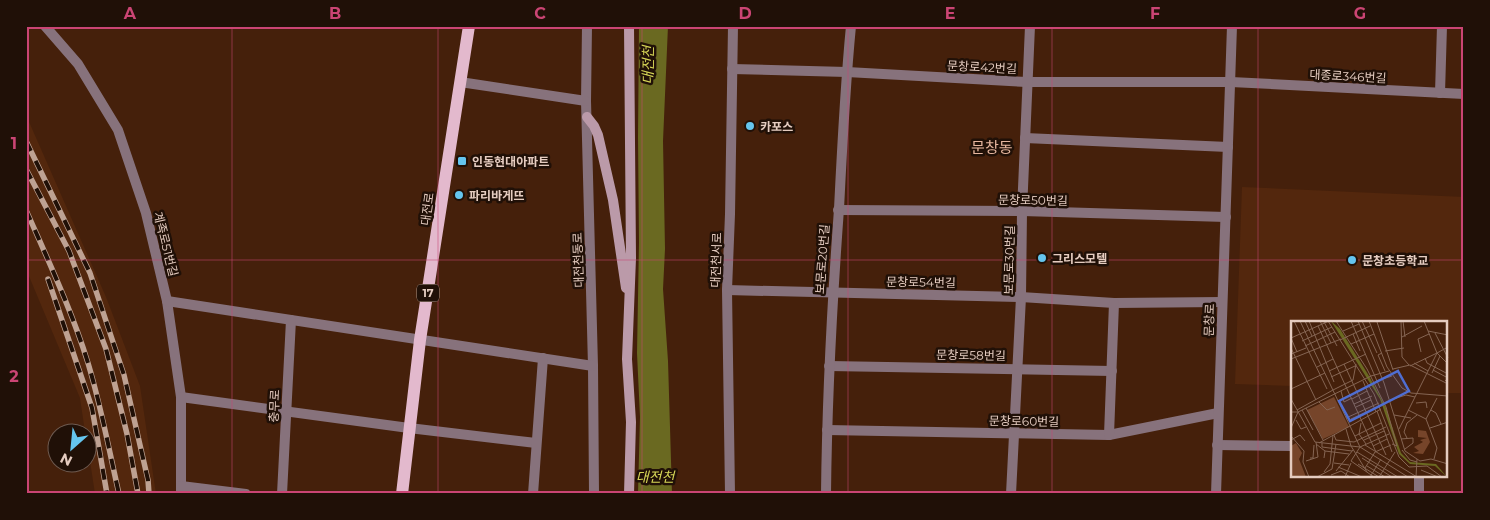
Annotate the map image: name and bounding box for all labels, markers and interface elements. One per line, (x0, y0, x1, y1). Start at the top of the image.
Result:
text: A (123, 4, 137, 23)
text: B (329, 4, 341, 23)
text: C (534, 4, 546, 23)
text: D (738, 4, 752, 23)
text: E (945, 4, 955, 23)
text: F (1150, 4, 1160, 23)
text: G (1354, 4, 1366, 23)
water label: 대전천 (639, 44, 657, 84)
street label: 문창로42번길 (947, 58, 1017, 76)
street label: 대종로346번길 (1309, 66, 1387, 86)
place label: 카포스 (760, 119, 793, 134)
marker: 카포스 (744, 120, 756, 132)
text: 1 (11, 134, 17, 153)
district label: 문창동 (971, 138, 1013, 157)
place label: 인동현대아파트 (472, 154, 549, 169)
marker: 인동현대아파트 (456, 155, 468, 167)
place label: 파리바게뜨 (469, 188, 524, 203)
marker: 파리바게뜨 (453, 189, 465, 201)
street label: 대전로 (417, 192, 437, 226)
street label: 문창로50번길 (998, 192, 1068, 208)
street label: 계족로51번길 (151, 210, 181, 278)
street label: 보문로20번길 (812, 224, 832, 294)
street label: 보문로30번길 (1001, 225, 1017, 295)
street label: 대전천동로 (570, 232, 586, 288)
street label: 대전천서로 (708, 232, 724, 288)
place label: 그리스모텔 (1052, 251, 1107, 266)
marker: 그리스모텔 (1036, 252, 1048, 264)
place label: 문창초등학교 (1362, 253, 1428, 268)
marker: 문창초등학교 (1346, 254, 1358, 266)
street label: 문창로54번길 (886, 274, 956, 290)
road number: 17 (417, 284, 439, 302)
street label: 문창로 (1201, 303, 1217, 337)
inset map (1291, 321, 1448, 478)
street label: 문창로58번길 (936, 347, 1006, 363)
text: 2 (9, 367, 19, 386)
street label: 충무로 (266, 389, 282, 423)
street label: 문창로60번길 (989, 413, 1059, 429)
north arrow (48, 422, 98, 472)
text: N (57, 449, 75, 470)
water label: 대전천 (636, 468, 675, 486)

